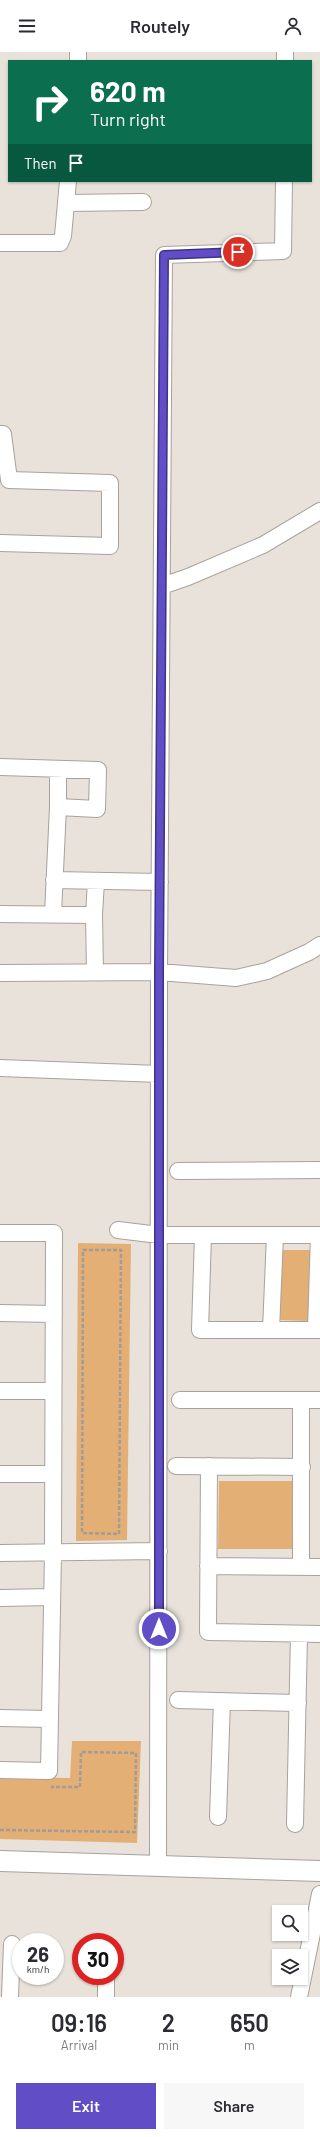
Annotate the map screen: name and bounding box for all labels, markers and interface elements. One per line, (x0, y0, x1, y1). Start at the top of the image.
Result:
icon: menu (16, 15, 38, 37)
text: Routely (130, 15, 190, 37)
icon: person (282, 15, 304, 37)
text: 620 m (90, 74, 166, 108)
icon: right (24, 76, 76, 128)
text: Turn right (90, 108, 166, 130)
icon: arrive (65, 152, 87, 174)
text: Then (24, 154, 57, 172)
pin (221, 235, 255, 269)
icon: arrive (227, 241, 249, 263)
position arrow (138, 1608, 180, 1650)
map controls (272, 1905, 308, 1985)
button: search (272, 1905, 308, 1941)
speed limit sign: 30 (72, 1933, 124, 1985)
text: 26 (27, 1942, 49, 1966)
button: layers (272, 1949, 308, 1985)
text: km/h (27, 1963, 49, 1975)
text: 09:16 (51, 2008, 107, 2037)
text: 2 (162, 2008, 175, 2037)
text: 650 (230, 2008, 269, 2037)
text: Arrival (61, 2037, 97, 2053)
text: min (158, 2037, 179, 2053)
text: m (244, 2037, 255, 2053)
button: Exit (16, 2083, 156, 2129)
button: Share (164, 2083, 304, 2129)

